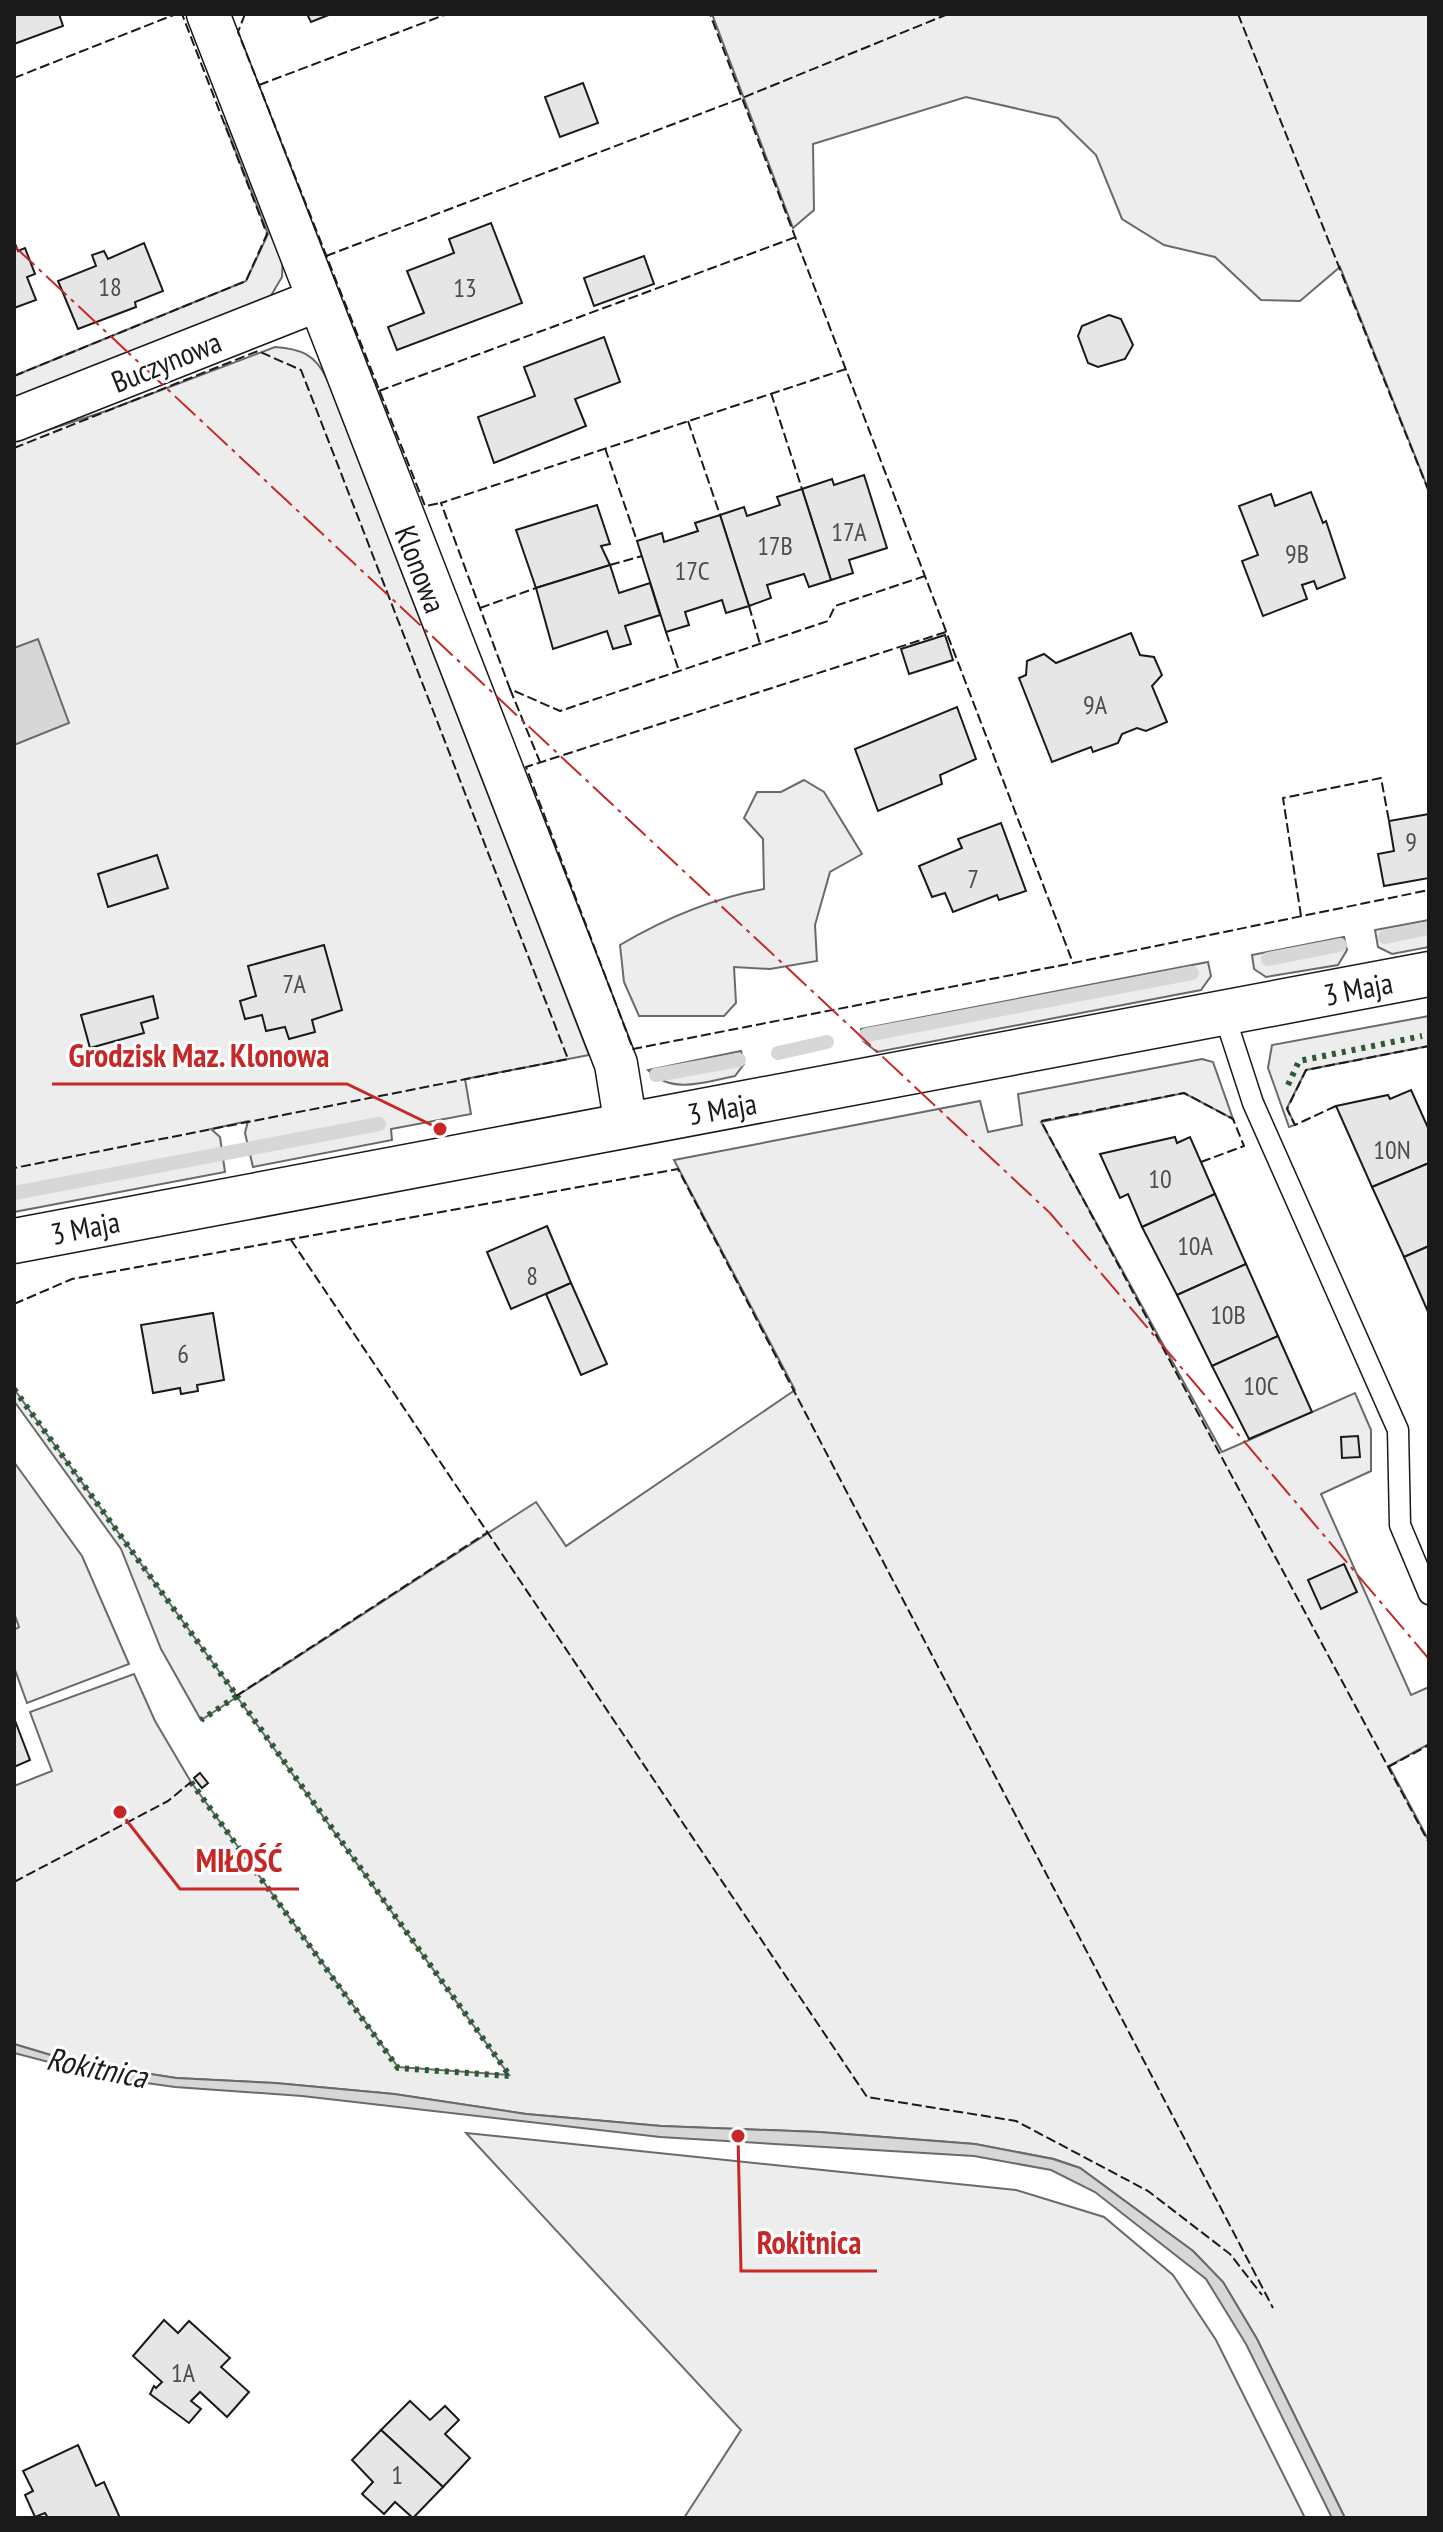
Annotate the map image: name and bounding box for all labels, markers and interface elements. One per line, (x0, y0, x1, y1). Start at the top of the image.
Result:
house number: 18 (98, 270, 122, 303)
house number: 13 (453, 271, 477, 304)
street label: Buczynowa (105, 321, 227, 401)
house number: 17A (831, 515, 867, 548)
street label: Klonowa (387, 520, 455, 618)
house number: 17B (757, 529, 793, 562)
house number: 9B (1285, 537, 1309, 570)
house number: 17C (674, 554, 710, 587)
house number: 9A (1083, 688, 1108, 721)
house number: 9 (1405, 825, 1417, 858)
house number: 7 (967, 862, 979, 895)
street label: 3 Maja (1320, 962, 1396, 1014)
house number: 7A (282, 967, 306, 1000)
callout: Grodzisk Maz. Klonowa (52, 1028, 347, 1084)
text: Grodzisk Maz. Klonowa (69, 1034, 329, 1076)
street label: 3 Maja (684, 1083, 760, 1133)
house number: 10N (1373, 1133, 1411, 1166)
house number: 10 (1148, 1162, 1172, 1195)
street label: 3 Maja (47, 1201, 123, 1253)
house number: 10A (1177, 1229, 1214, 1262)
house number: 8 (526, 1259, 538, 1292)
house number: 10B (1210, 1298, 1246, 1331)
house number: 6 (177, 1337, 189, 1370)
house number: 10C (1243, 1369, 1279, 1402)
callout: MIŁOŚĆ (180, 1833, 299, 1889)
text: MIŁOŚĆ (196, 1839, 283, 1881)
water label: Rokitnica (43, 2037, 153, 2098)
callout: Rokitnica (741, 2215, 877, 2271)
text: Rokitnica (757, 2221, 861, 2263)
house number: 1A (171, 2356, 196, 2389)
house number: 1 (391, 2458, 403, 2491)

